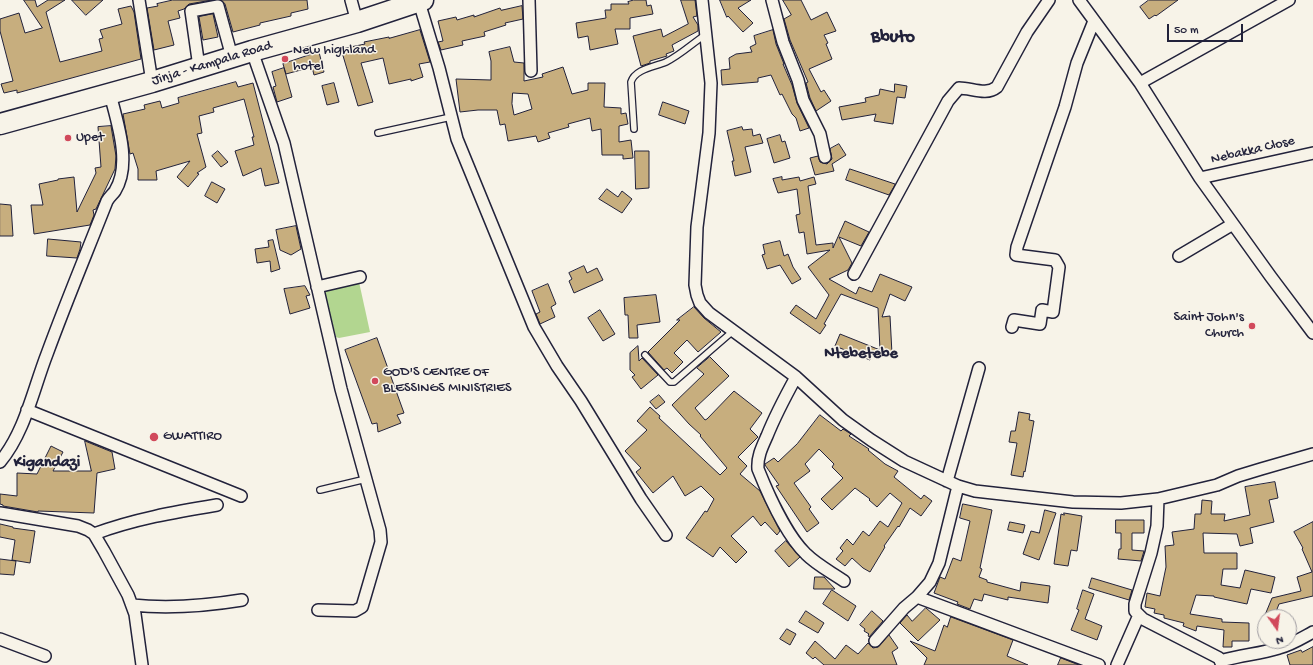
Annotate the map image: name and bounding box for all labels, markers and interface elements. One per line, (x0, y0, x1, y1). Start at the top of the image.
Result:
scale bar (1169, 16, 1245, 42)
text: 50 m (1174, 24, 1199, 38)
district label: Bbuto (871, 27, 915, 49)
street label: Jinja - Kampala Road (150, 38, 274, 90)
place label: New highland hotel (293, 43, 375, 76)
marker: New highland hotel (280, 54, 290, 64)
place label: Upet (76, 130, 104, 146)
marker: Upet (63, 133, 73, 143)
street label: Nebakka Close (1209, 133, 1297, 169)
place label: Saint John's Church (1173, 310, 1244, 342)
marker: Saint John's Church (1247, 321, 1257, 331)
district label: Ntebetebe (824, 345, 898, 365)
place label: GOD'S CENTRE OF BLESSINGS MINISTRIES (383, 365, 512, 398)
marker: GOD'S CENTRE OF BLESSINGS MINISTRIES (370, 376, 380, 386)
place label: GWATTIRO (163, 429, 222, 445)
marker: GWATTIRO (148, 431, 160, 443)
district label: Kigandazi (14, 454, 80, 474)
north arrow (1257, 609, 1297, 649)
text: N (1275, 633, 1285, 646)

